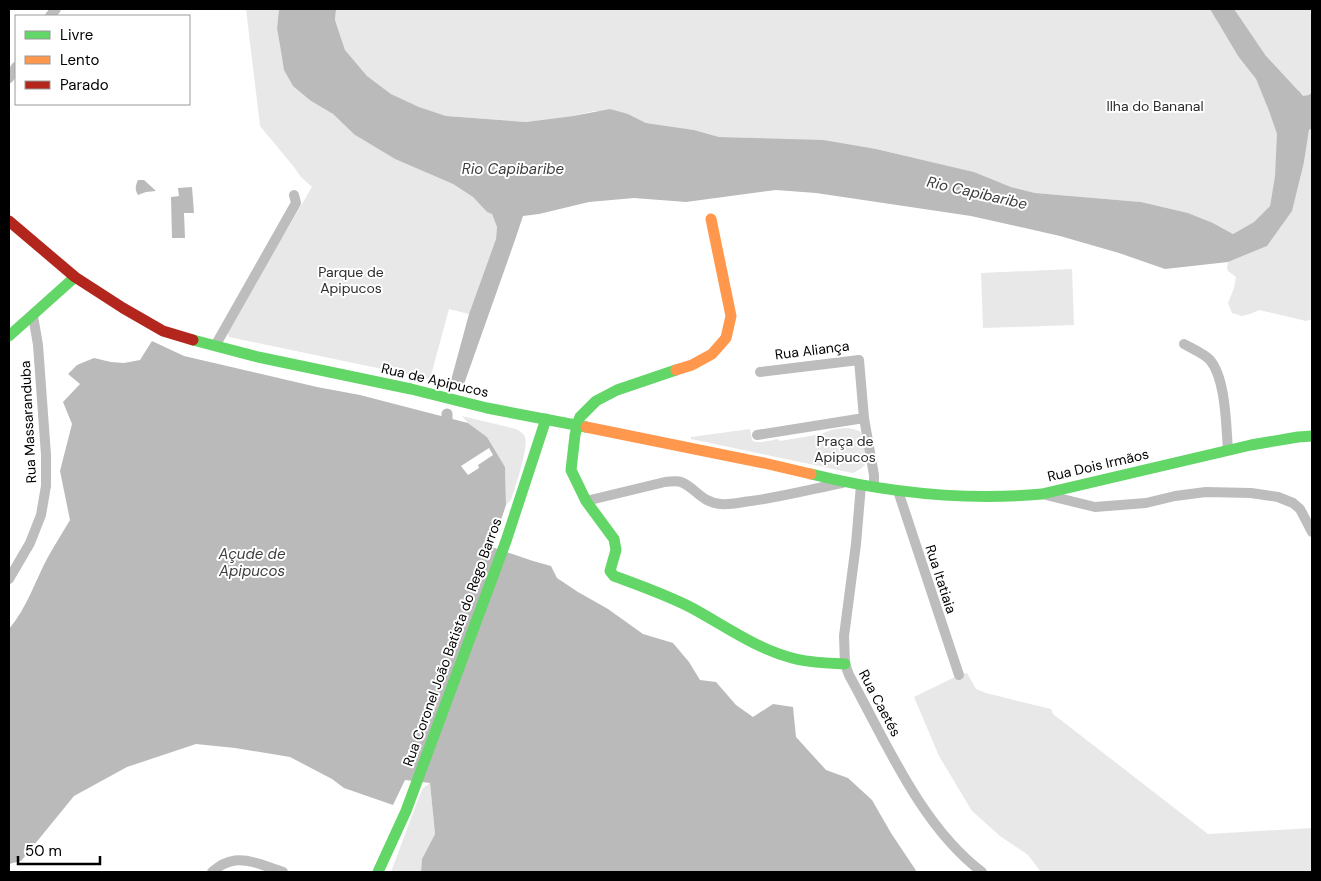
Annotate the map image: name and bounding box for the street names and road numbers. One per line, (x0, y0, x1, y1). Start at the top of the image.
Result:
street label: Rua Aliança (774, 337, 850, 363)
street label: Rua de Apipucos (380, 359, 490, 401)
street label: Rua Massaranduba (16, 360, 40, 484)
street label: Rua Dois Irmãos (1045, 445, 1151, 485)
street label: Rua Coronel João Batista do Rego Barros (399, 515, 505, 769)
street label: Rua Itatiaia (921, 542, 961, 616)
street label: Rua Caetés (855, 666, 905, 740)

